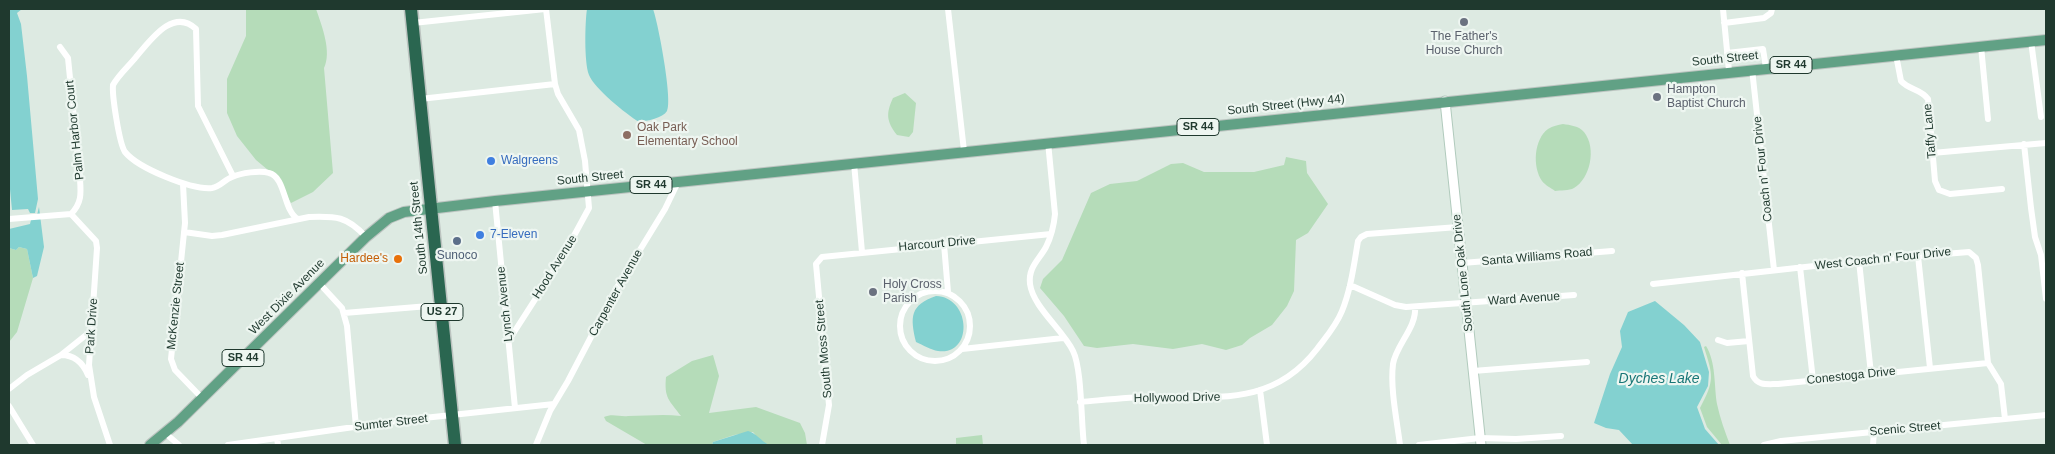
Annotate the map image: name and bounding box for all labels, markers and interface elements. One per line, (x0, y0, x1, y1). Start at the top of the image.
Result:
marker: The Father's House Church (1458, 16, 1470, 28)
place label: The Father's House Church (1426, 30, 1502, 58)
street label: South Street (1691, 48, 1759, 70)
road number: SR 44 (1770, 56, 1812, 74)
street label: Palm Harbor Court (63, 80, 87, 180)
place label: Hampton Baptist Church (1667, 83, 1746, 111)
marker: Hampton Baptist Church (1651, 91, 1663, 103)
street label: South Street (Hwy 44) (1227, 92, 1345, 118)
street label: Taffy Lane (1920, 103, 1940, 159)
street label: Coach n' Four Drive (1750, 115, 1776, 223)
road number: SR 44 (1177, 118, 1219, 136)
place label: Oak Park Elementary School (637, 121, 738, 149)
marker: Oak Park Elementary School (621, 129, 633, 141)
place label: Walgreens (501, 154, 558, 168)
marker: Walgreens (485, 155, 497, 167)
street label: South Street (556, 167, 624, 189)
road number: SR 44 (630, 176, 672, 194)
street label: South 14th Street (407, 181, 431, 275)
street label: South Lone Oak Drive (1450, 214, 1476, 332)
place label: 7-Eleven (490, 228, 537, 242)
marker: 7-Eleven (474, 229, 486, 241)
street label: Hood Avenue (530, 232, 580, 302)
street label: Harcourt Drive (898, 233, 976, 255)
marker: Sunoco (451, 235, 463, 247)
street label: Santa Williams Road (1481, 245, 1593, 269)
street label: West Coach n' Four Drive (1814, 245, 1952, 273)
street label: Carpenter Avenue (586, 247, 646, 339)
place label: Sunoco (437, 249, 477, 263)
place label: Hardee's (340, 252, 388, 266)
marker: Hardee's (392, 253, 404, 265)
street label: West Dixie Avenue (246, 256, 328, 338)
street label: McKenzie Street (164, 261, 188, 351)
street label: Lynch Avenue (494, 266, 516, 342)
place label: Holy Cross Parish (883, 278, 942, 306)
marker: Holy Cross Parish (867, 286, 879, 298)
street label: Ward Avenue (1488, 289, 1560, 309)
street label: Park Drive (83, 298, 101, 354)
street label: South Moss Street (813, 299, 835, 399)
road number: US 27 (421, 304, 463, 320)
road number: SR 44 (222, 349, 264, 366)
street label: Conestoga Drive (1806, 364, 1896, 388)
water label: Dyches Lake (1619, 371, 1699, 387)
street label: Hollywood Drive (1134, 390, 1220, 406)
street label: Sumter Street (353, 411, 429, 435)
street label: Scenic Street (1869, 419, 1941, 439)

